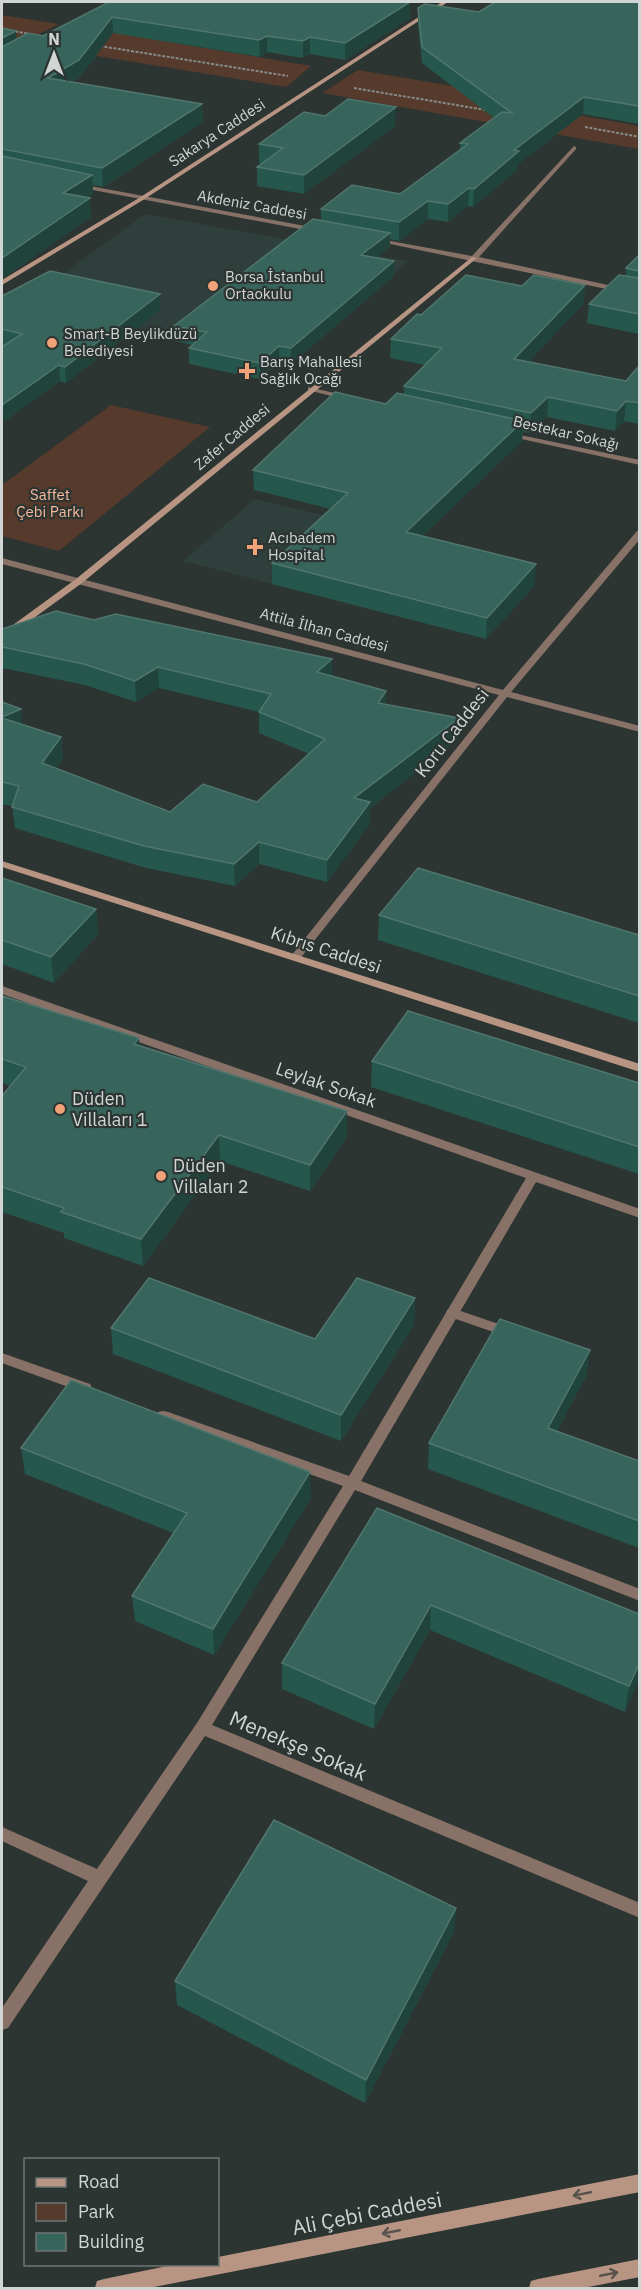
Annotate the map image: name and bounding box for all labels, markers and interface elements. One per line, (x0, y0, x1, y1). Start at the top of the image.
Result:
north arrow (24, 24, 84, 84)
text: N (48, 29, 60, 49)
street label: Sakarya Caddesi (165, 94, 268, 171)
street label: Akdeniz Caddesi (196, 186, 308, 224)
place label: Borsa İstanbul Ortaokulu (225, 267, 324, 303)
marker: Borsa İstanbul Ortaokulu (206, 279, 220, 293)
place label: Smart-B Beylikdüzü Belediyesi (64, 324, 197, 360)
marker: Smart-B Beylikdüzü Belediyesi (45, 336, 59, 350)
place label: Barış Mahallesi Sağlık Ocağı (260, 352, 362, 388)
marker: Barış Mahallesi Sağlık Ocağı (238, 362, 256, 380)
street label: Zafer Caddesi (190, 400, 273, 474)
street label: Bestekar Sokağı (511, 411, 621, 454)
park label: Saffet Çebi Parkı (16, 485, 84, 521)
place label: Acıbadem Hospital (268, 528, 336, 564)
marker: Acıbadem Hospital (246, 538, 264, 556)
street label: Attila İlhan Caddesi (258, 603, 390, 656)
street label: Koru Caddesi (410, 683, 494, 782)
street label: Kıbrıs Caddesi (268, 921, 384, 978)
street label: Leylak Sokak (273, 1057, 380, 1113)
place label: Düden Villaları 1 (72, 1087, 147, 1131)
marker: Düden Villaları 1 (53, 1102, 67, 1116)
place label: Düden Villaları 2 (173, 1154, 248, 1198)
marker: Düden Villaları 2 (154, 1169, 168, 1183)
street label: Menekşe Sokak (225, 1704, 371, 1787)
legend (24, 2158, 219, 2266)
text: Road (78, 2170, 119, 2193)
street label: Ali Çebi Caddesi (290, 2185, 444, 2241)
one-way arrow (573, 2189, 592, 2200)
text: Park (78, 2200, 115, 2223)
one-way arrow (381, 2227, 401, 2238)
text: Building (78, 2230, 145, 2253)
one-way arrow (599, 2268, 618, 2279)

